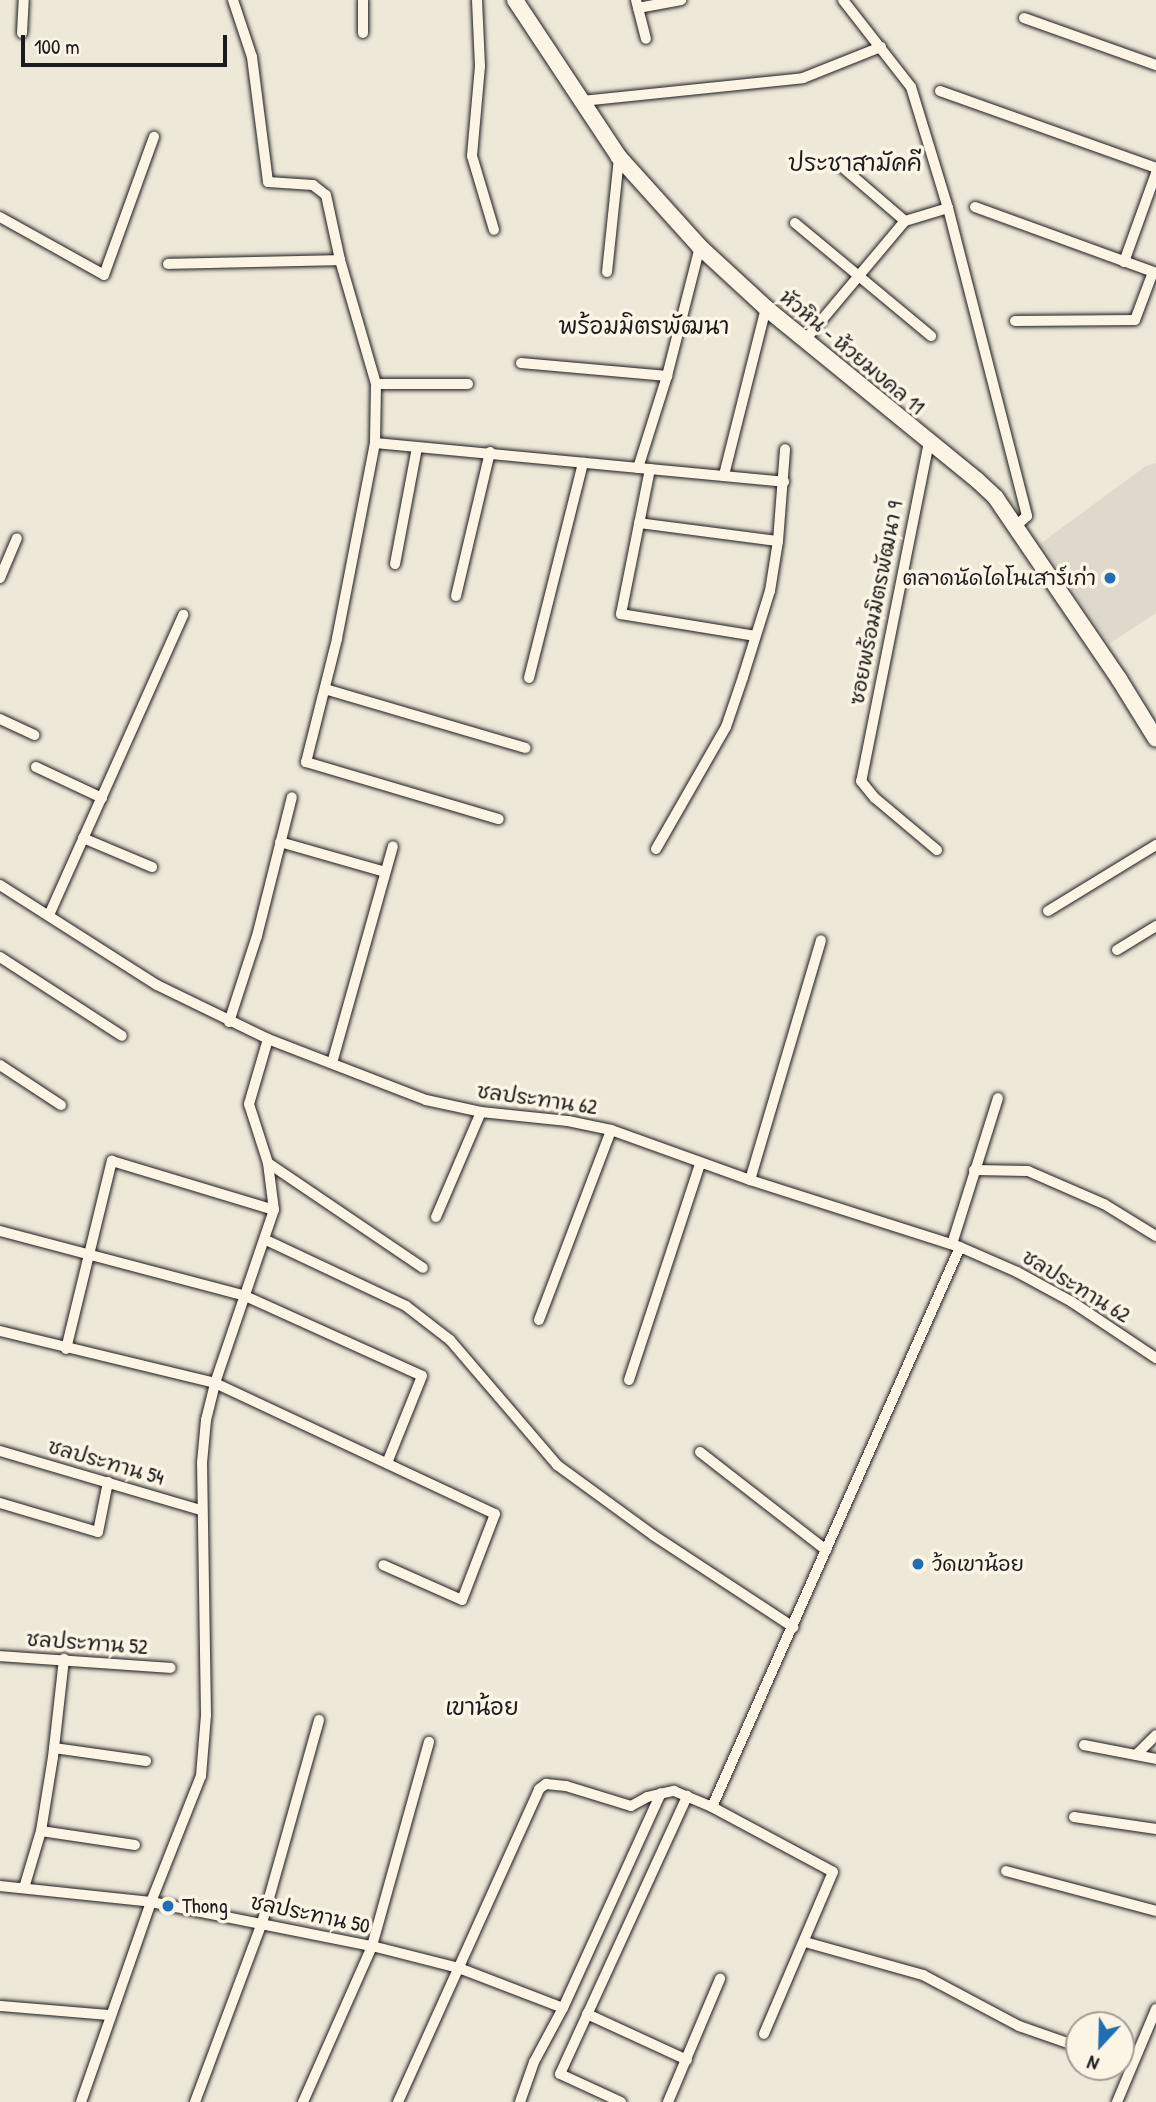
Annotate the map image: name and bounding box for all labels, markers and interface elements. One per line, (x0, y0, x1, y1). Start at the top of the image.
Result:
scale bar (24, 21, 231, 65)
text: 100 m (34, 32, 80, 61)
district label: ประชาสามัคคี (788, 149, 922, 177)
street label: หัวหิน - ห้วยมงคล 11 (775, 284, 929, 420)
district label: พร้อมมิตรพัฒนา (558, 312, 730, 340)
street label: ซอยพร้อมมิตรพัฒนา 9 (844, 499, 908, 707)
place label: ตลาดนัดไดโนเสาร์เก่า (903, 565, 1096, 591)
marker: ตลาดนัดไดโนเสาร์เก่า (1102, 570, 1118, 586)
street label: ชลประทาน 62 (475, 1078, 599, 1120)
street label: ชลประทาน 62 (1017, 1244, 1135, 1328)
street label: ชลประทาน 54 (45, 1433, 167, 1491)
place label: ว้ดเขาน้อย (932, 1551, 1024, 1577)
marker: ว้ดเขาน้อย (910, 1556, 926, 1572)
street label: ชลประทาน 52 (25, 1626, 149, 1660)
district label: เขาน้อย (445, 1693, 519, 1721)
street label: ชลประทาน 50 (248, 1889, 372, 1939)
place label: Thong (182, 1893, 228, 1919)
marker: Thong (160, 1898, 176, 1914)
north arrow (1065, 2011, 1135, 2081)
text: N (1083, 2050, 1102, 2078)

